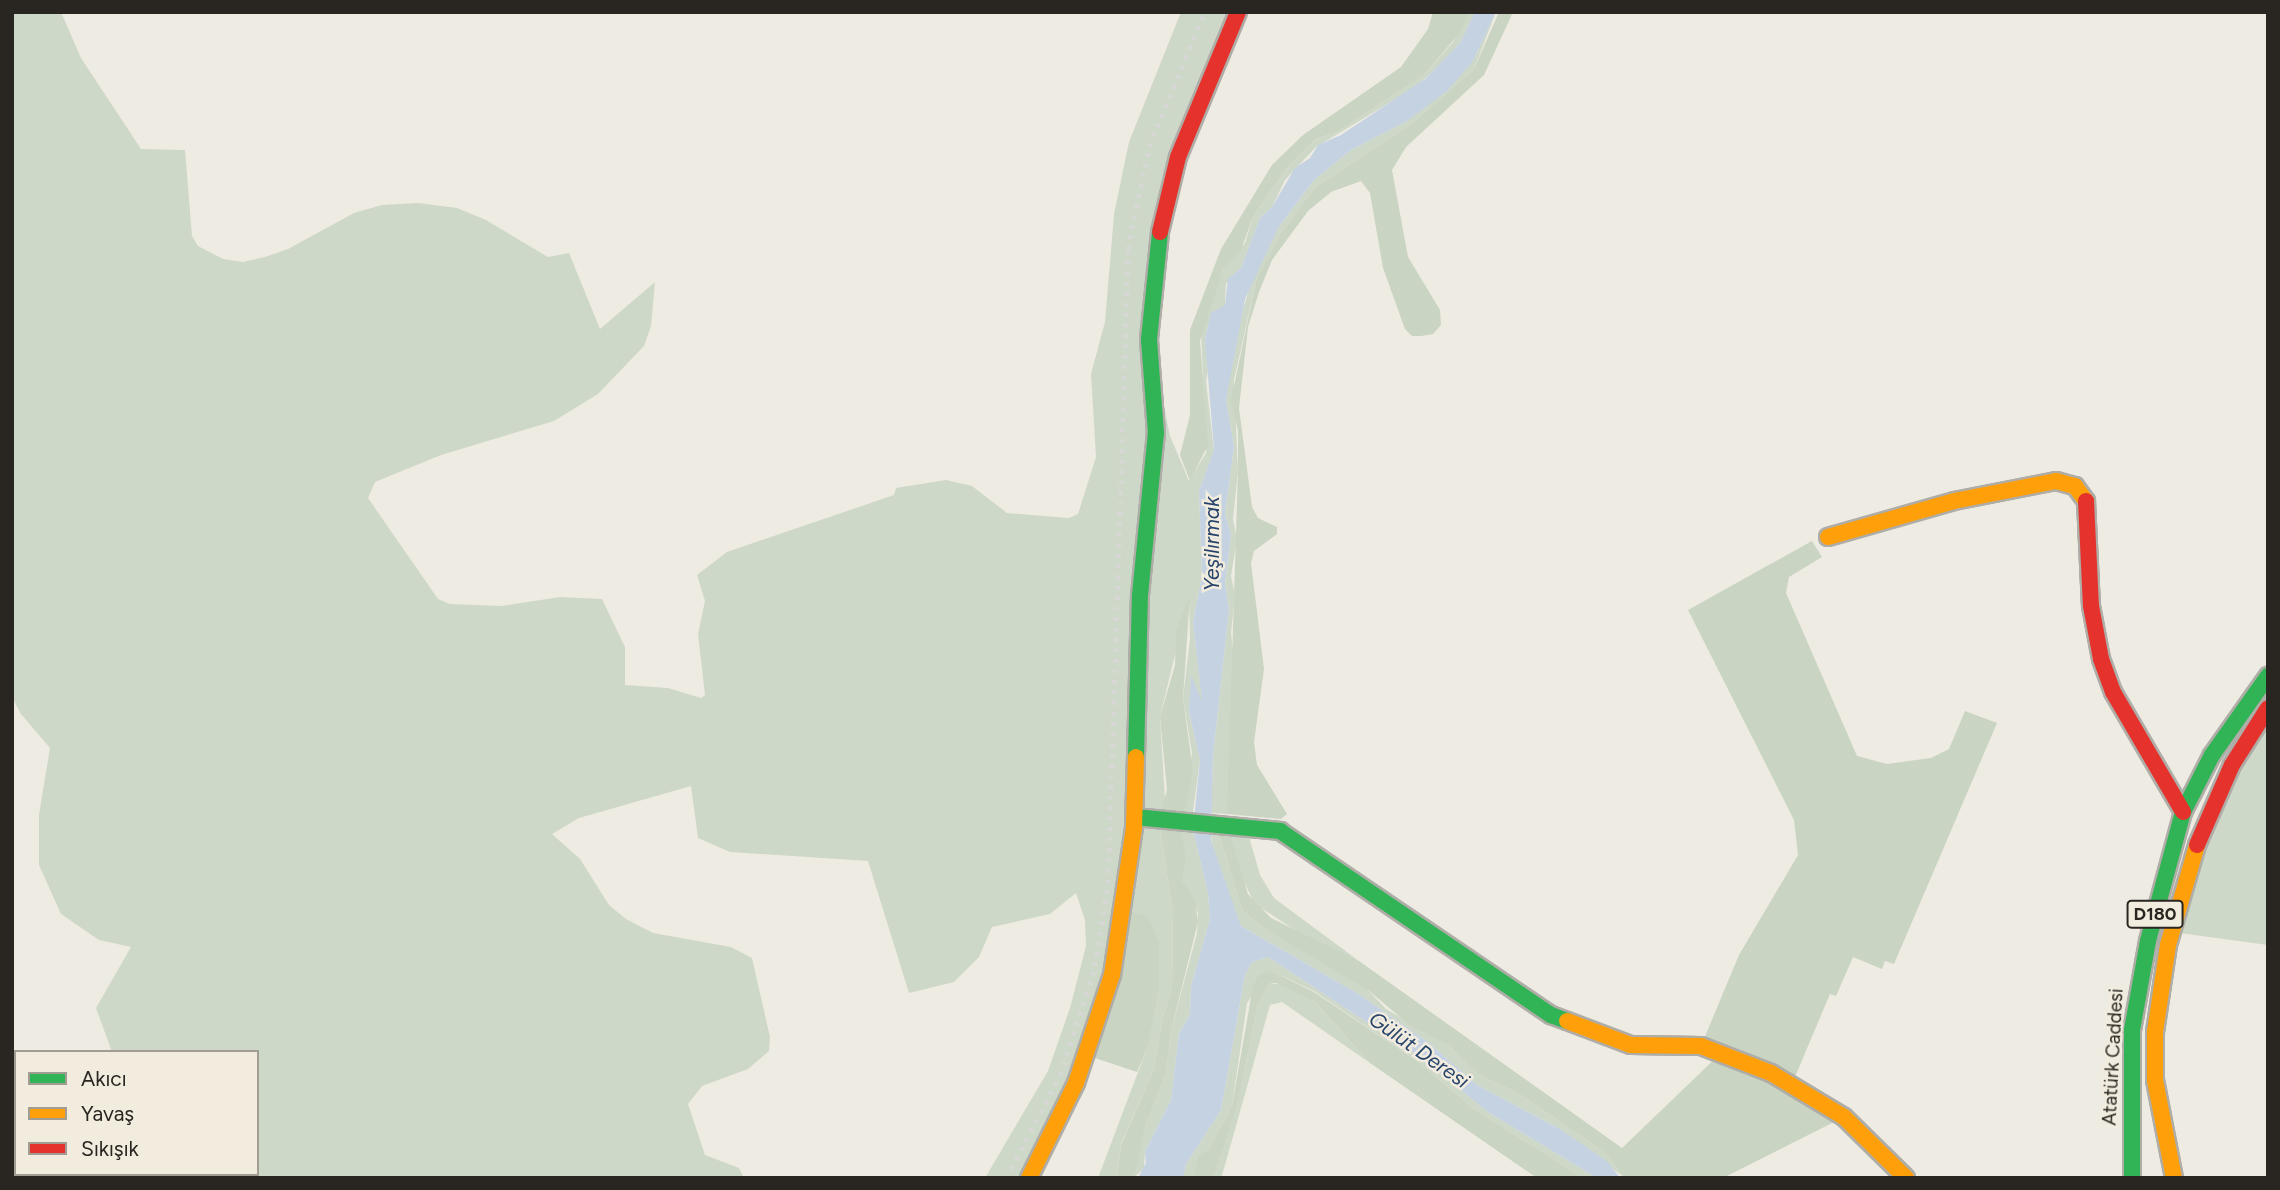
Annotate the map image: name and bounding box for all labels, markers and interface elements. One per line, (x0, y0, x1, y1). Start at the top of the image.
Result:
water label: Yeşilırmak (1199, 497, 1225, 591)
road number: D180 (2125, 900, 2185, 929)
street label: Atatürk Caddesi (2098, 988, 2128, 1126)
water label: Gülüt Deresi (1364, 1006, 1474, 1094)
legend (14, 1050, 259, 1176)
text: Akıcı (81, 1066, 127, 1091)
text: Yavaş (81, 1101, 134, 1126)
text: Sıkışık (81, 1136, 139, 1161)

